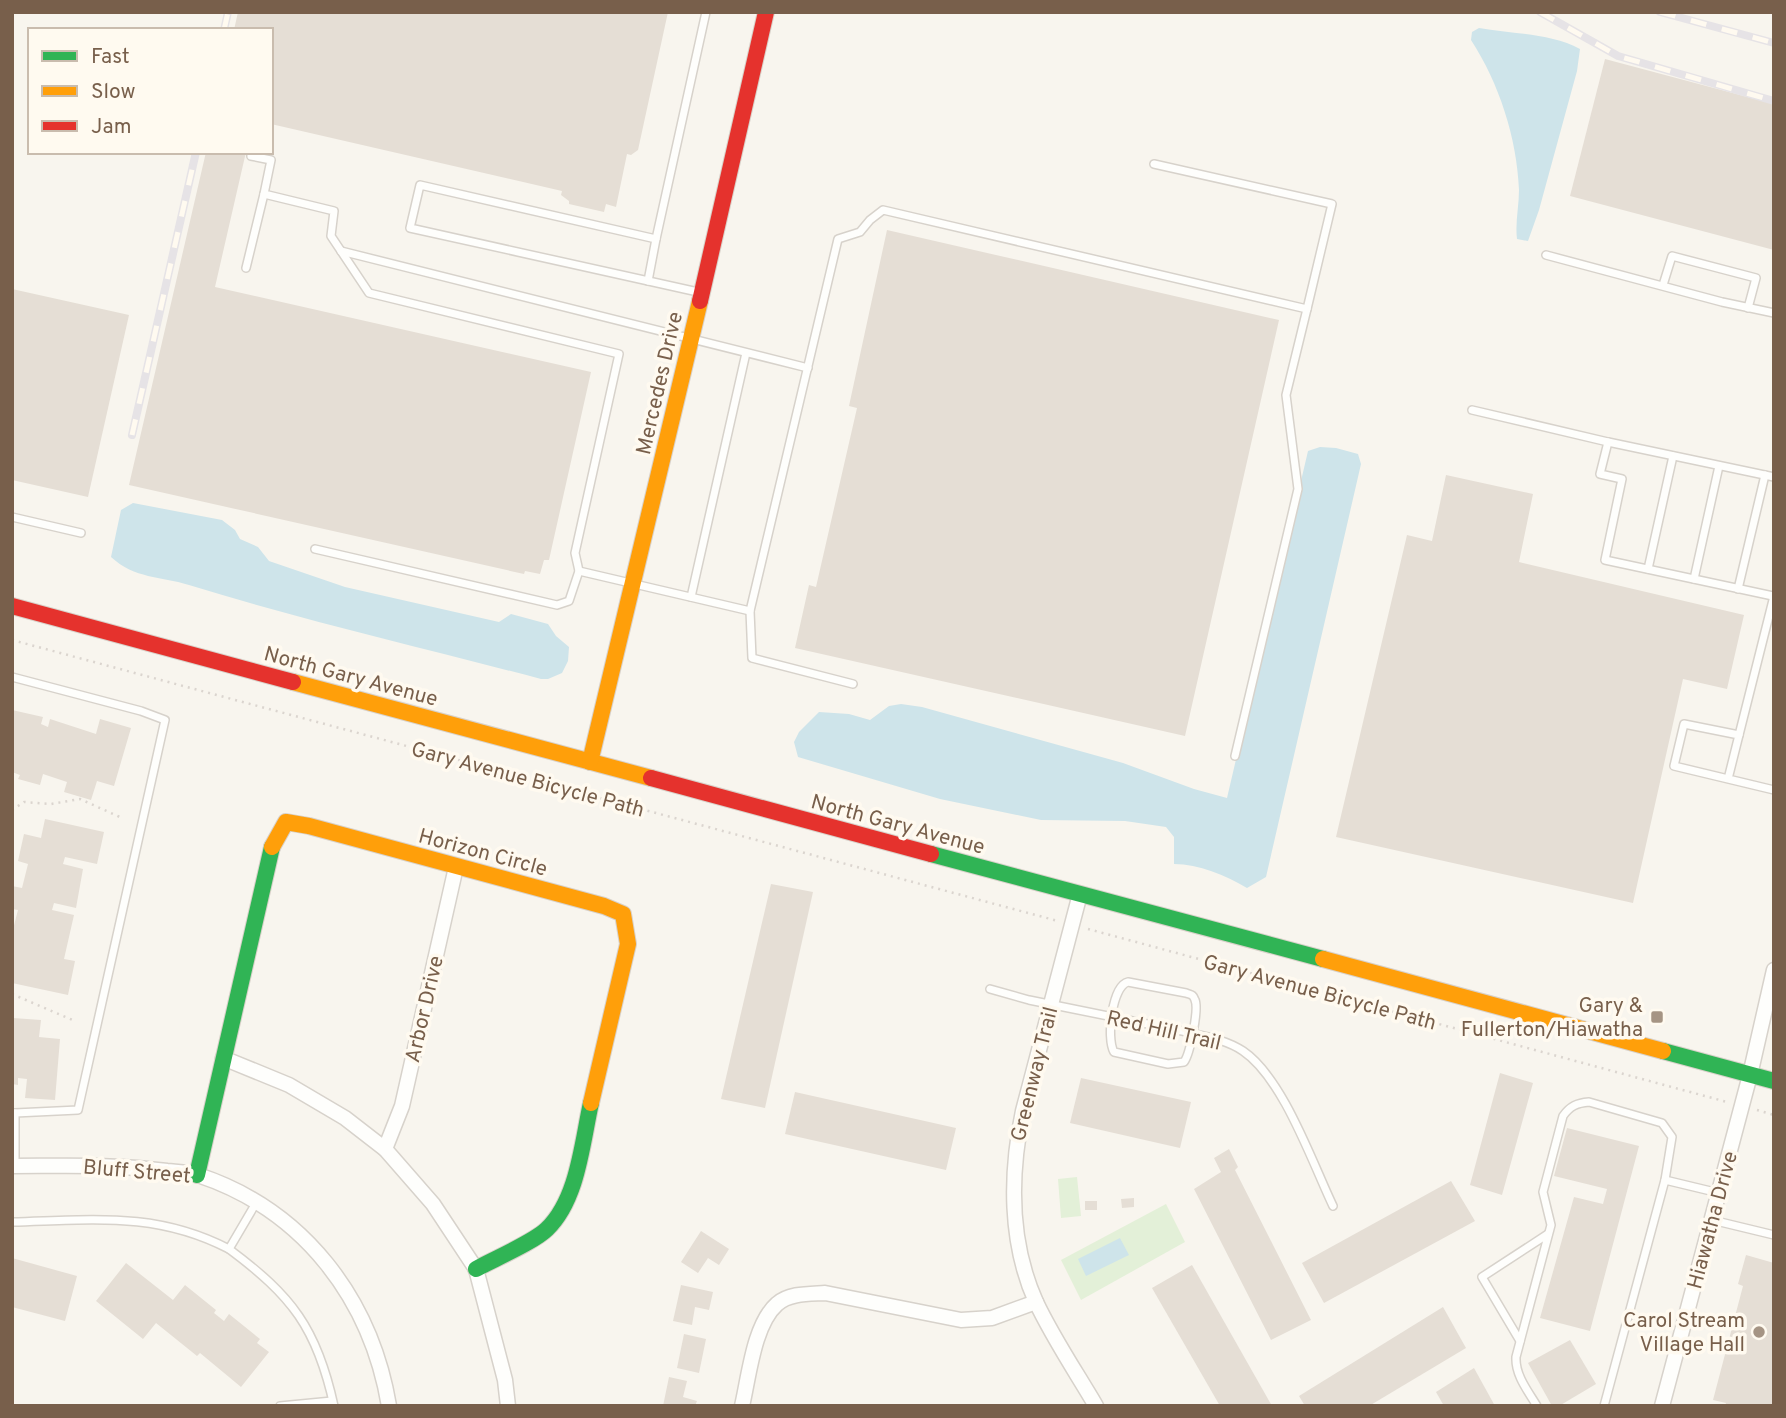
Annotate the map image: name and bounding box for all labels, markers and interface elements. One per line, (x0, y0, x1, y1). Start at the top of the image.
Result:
legend (28, 28, 273, 154)
text: Fast (91, 44, 130, 71)
text: Slow (91, 79, 136, 106)
text: Jam (91, 114, 132, 141)
street label: Mercedes Drive (631, 309, 690, 457)
street label: North Gary Avenue (261, 641, 440, 714)
street label: Gary Avenue Bicycle Path (408, 736, 647, 825)
street label: North Gary Avenue (808, 789, 987, 862)
street label: Horizon Circle (415, 823, 550, 884)
street label: Gary Avenue Bicycle Path (1200, 949, 1439, 1038)
street label: Arbor Drive (400, 953, 451, 1065)
place label: Gary & Fullerton/Hiawatha (1461, 993, 1643, 1044)
street label: Greenway Trail (1006, 1004, 1065, 1145)
street label: Red Hill Trail (1104, 1005, 1224, 1058)
marker: Gary & Fullerton/Hiawatha (1649, 1009, 1665, 1025)
street label: Hiawatha Drive (1682, 1149, 1745, 1292)
street label: Bluff Street (82, 1154, 192, 1191)
place label: Carol Stream Village Hall (1623, 1308, 1745, 1359)
marker: Carol Stream Village Hall (1751, 1324, 1767, 1340)

